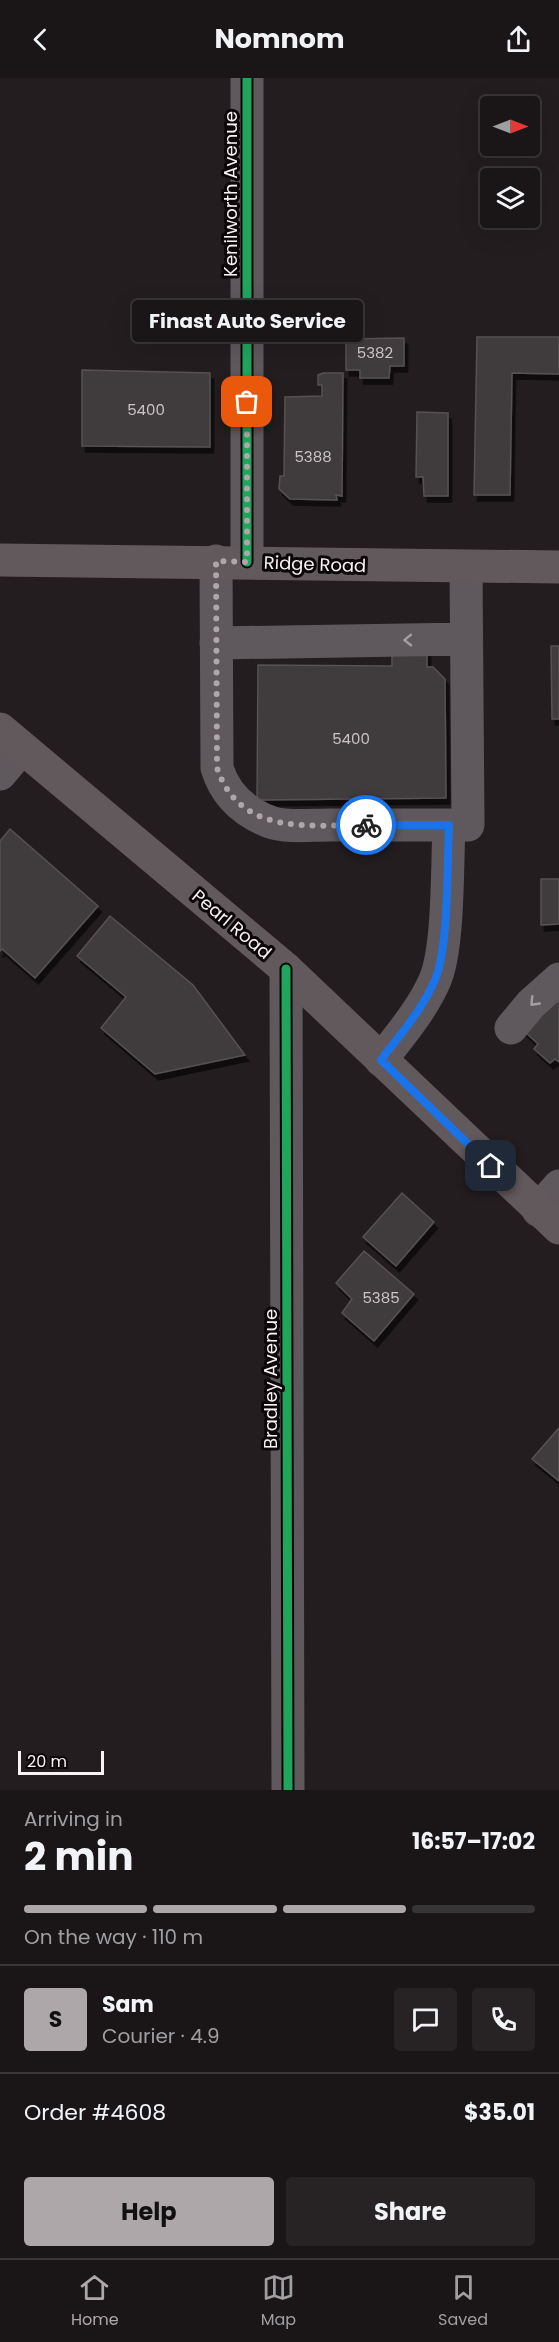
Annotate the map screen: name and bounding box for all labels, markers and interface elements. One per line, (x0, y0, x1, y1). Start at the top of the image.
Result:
text: Nomnom (214, 20, 345, 57)
icon: back (24, 23, 57, 56)
icon: share (502, 23, 535, 56)
north arrow (480, 96, 540, 156)
map controls (480, 96, 540, 228)
street label: Kenilworth Avenue (218, 111, 243, 277)
button: layers (480, 168, 540, 228)
callout: Finast Auto Service (132, 300, 362, 342)
text: Finast Auto Service (149, 307, 346, 335)
house number: 5382 (357, 342, 393, 363)
pin (221, 376, 272, 427)
icon: bag (230, 385, 263, 418)
house number: 5400 (127, 399, 165, 420)
house number: 5388 (294, 446, 332, 467)
street label: Ridge Road (263, 550, 367, 578)
one-way arrow (403, 634, 412, 646)
house number: 5400 (332, 728, 370, 749)
courier (336, 795, 396, 855)
icon: bike (350, 809, 383, 842)
street label: Pearl Road (187, 883, 277, 965)
one-way arrow (530, 995, 541, 1006)
pin (465, 1140, 516, 1191)
icon: home (474, 1149, 507, 1182)
house number: 5385 (362, 1287, 400, 1308)
street label: Bradley Avenue (258, 1309, 283, 1449)
scale bar (18, 1748, 104, 1776)
text: 20 m (27, 1750, 67, 1773)
text: Arriving in (24, 1805, 123, 1833)
text: 16:57–17:02 (412, 1826, 535, 1857)
text: 2 min (24, 1829, 134, 1884)
text: On the way · 110 m (24, 1923, 203, 1951)
button: chat (394, 1988, 457, 2051)
button: phone (472, 1988, 535, 2051)
text: Sam (102, 1989, 154, 2020)
text: S (49, 2004, 62, 2035)
text: Courier · 4.9 (102, 2022, 220, 2050)
text: Order #4608 (24, 2097, 166, 2128)
text: $35.01 (464, 2097, 535, 2128)
button: Help (24, 2177, 274, 2246)
button: Share (286, 2177, 535, 2246)
tab: Home (71, 2271, 119, 2332)
tab: Map (261, 2271, 296, 2332)
tab: Saved (438, 2271, 488, 2332)

